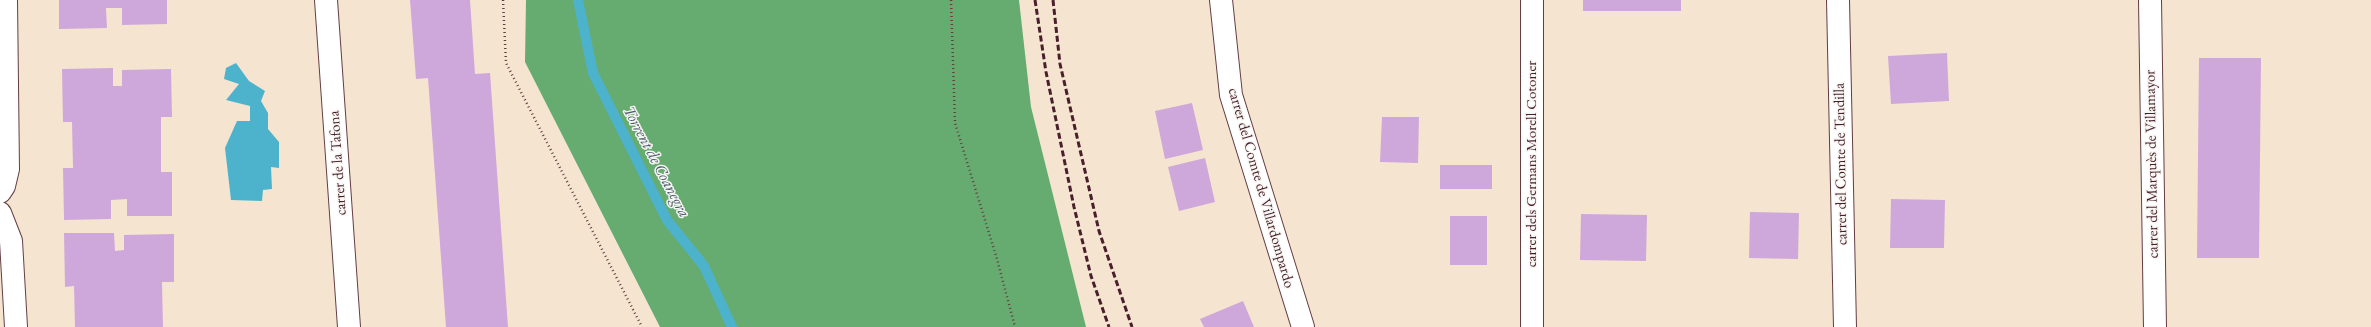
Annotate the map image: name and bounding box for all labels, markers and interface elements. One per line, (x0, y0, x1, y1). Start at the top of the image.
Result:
street label: carrer dels Germans Morell Cotoner (1523, 61, 1541, 267)
street label: carrer del Marquès de Villamayor (2141, 70, 2163, 258)
street label: carrer del Comte de Tendilla (1831, 83, 1851, 245)
street label: carrer del Comte de Villardompardo (1224, 86, 1298, 290)
water label: Torrent de Coanegra (619, 103, 693, 221)
street label: carrer de la Tafona (325, 110, 351, 216)

